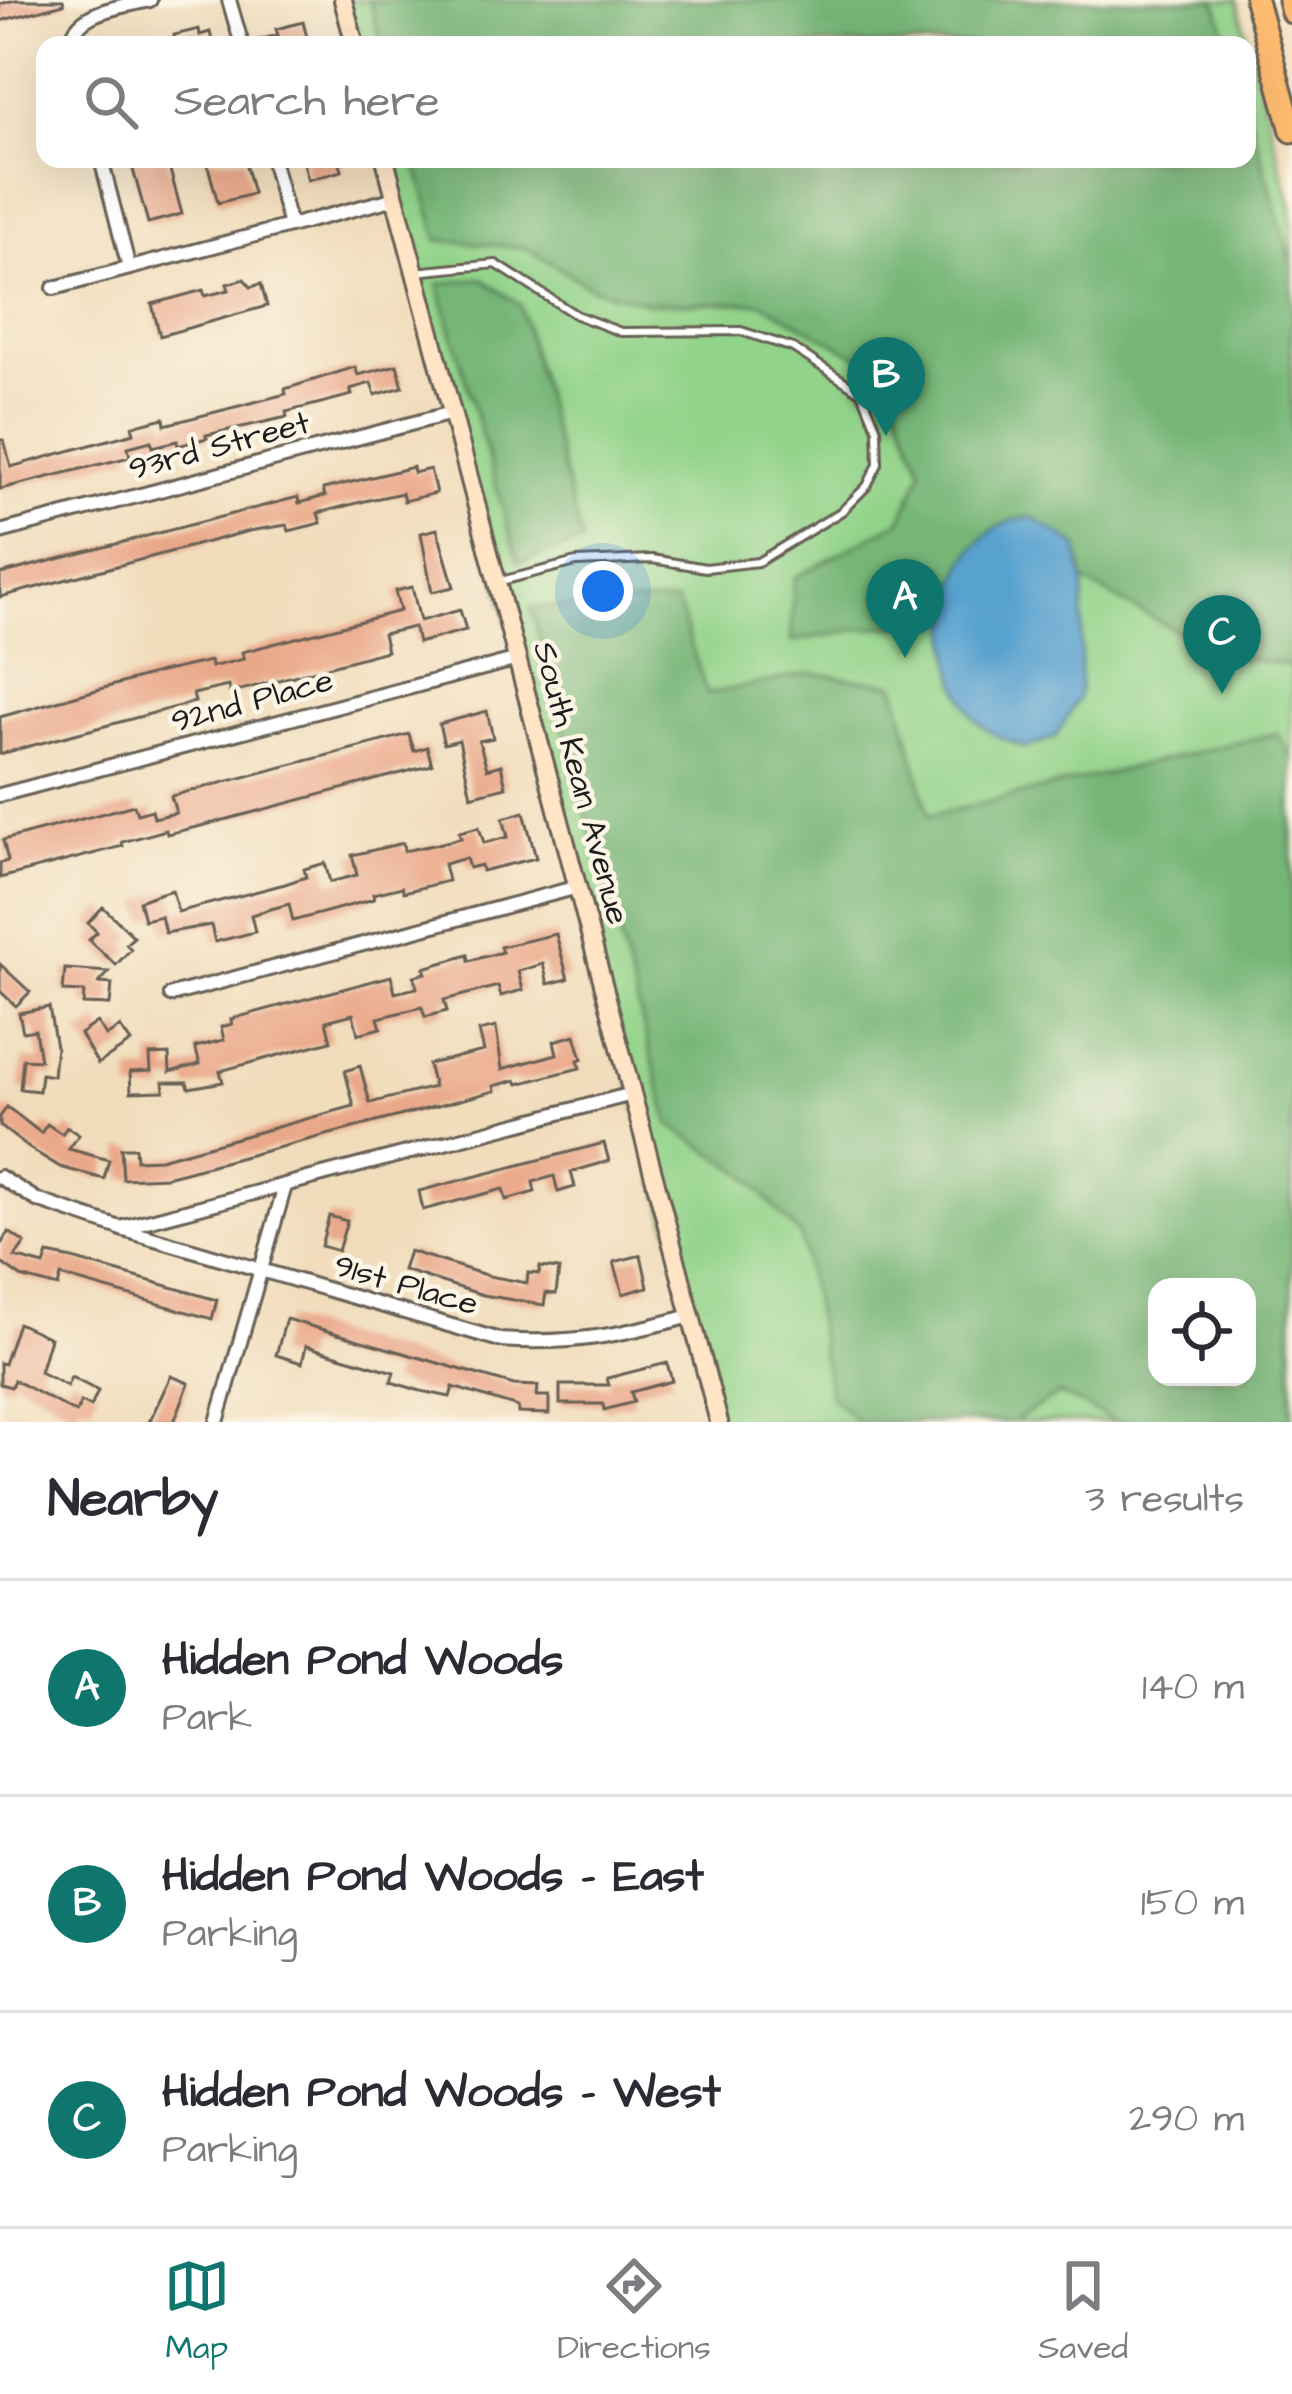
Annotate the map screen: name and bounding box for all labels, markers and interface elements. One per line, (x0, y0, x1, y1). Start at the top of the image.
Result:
search box (36, 36, 1256, 168)
icon: search (78, 69, 144, 135)
text: Search here (174, 71, 440, 133)
pin: B (847, 337, 925, 436)
street label: 93rd Street (123, 400, 315, 492)
pin: A (866, 559, 944, 658)
your location (573, 561, 633, 621)
pin: C (1183, 595, 1261, 694)
street label: South Kean Avenue (521, 637, 641, 929)
street label: 92nd Place (166, 657, 338, 745)
street label: 91st Place (329, 1243, 483, 1327)
map controls (1148, 1278, 1256, 1386)
button: locate (1148, 1278, 1256, 1386)
text: Nearby (48, 1465, 218, 1536)
text: 3 results (1085, 1473, 1244, 1527)
text: Hidden Pond Woods (162, 1630, 563, 1692)
text: A (75, 1661, 99, 1715)
text: 140 m (1142, 1661, 1244, 1715)
text: Park (162, 1692, 252, 1746)
text: Hidden Pond Woods - East (162, 1846, 704, 1908)
text: B (73, 1877, 101, 1931)
text: 150 m (1141, 1877, 1244, 1931)
text: Parking (162, 1908, 298, 1962)
text: Hidden Pond Woods - West (162, 2062, 721, 2124)
text: C (73, 2093, 101, 2147)
text: 290 m (1129, 2093, 1244, 2147)
text: Parking (162, 2124, 298, 2178)
tab: Map (164, 2253, 230, 2371)
tab: Directions (557, 2253, 711, 2371)
tab: Saved (1038, 2253, 1128, 2371)

